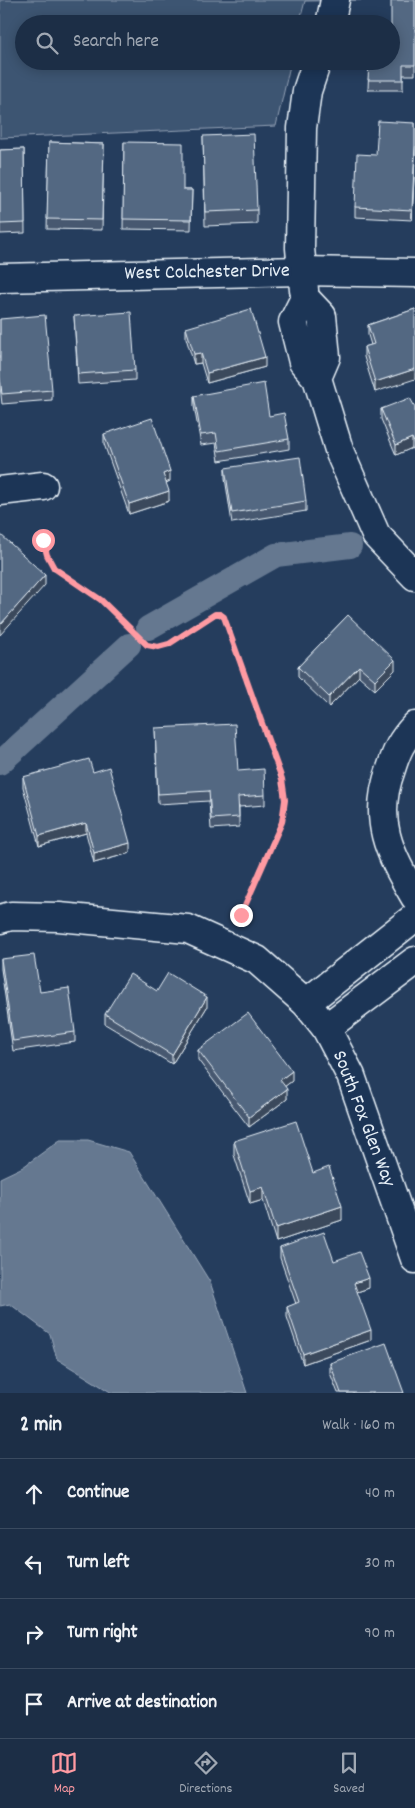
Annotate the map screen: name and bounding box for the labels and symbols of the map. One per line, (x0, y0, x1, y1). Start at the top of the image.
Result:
street label: West Colchester Drive (124, 258, 290, 288)
route start (32, 529, 55, 552)
route end (230, 904, 253, 927)
street label: South Fox Glen Way (324, 1047, 402, 1192)

